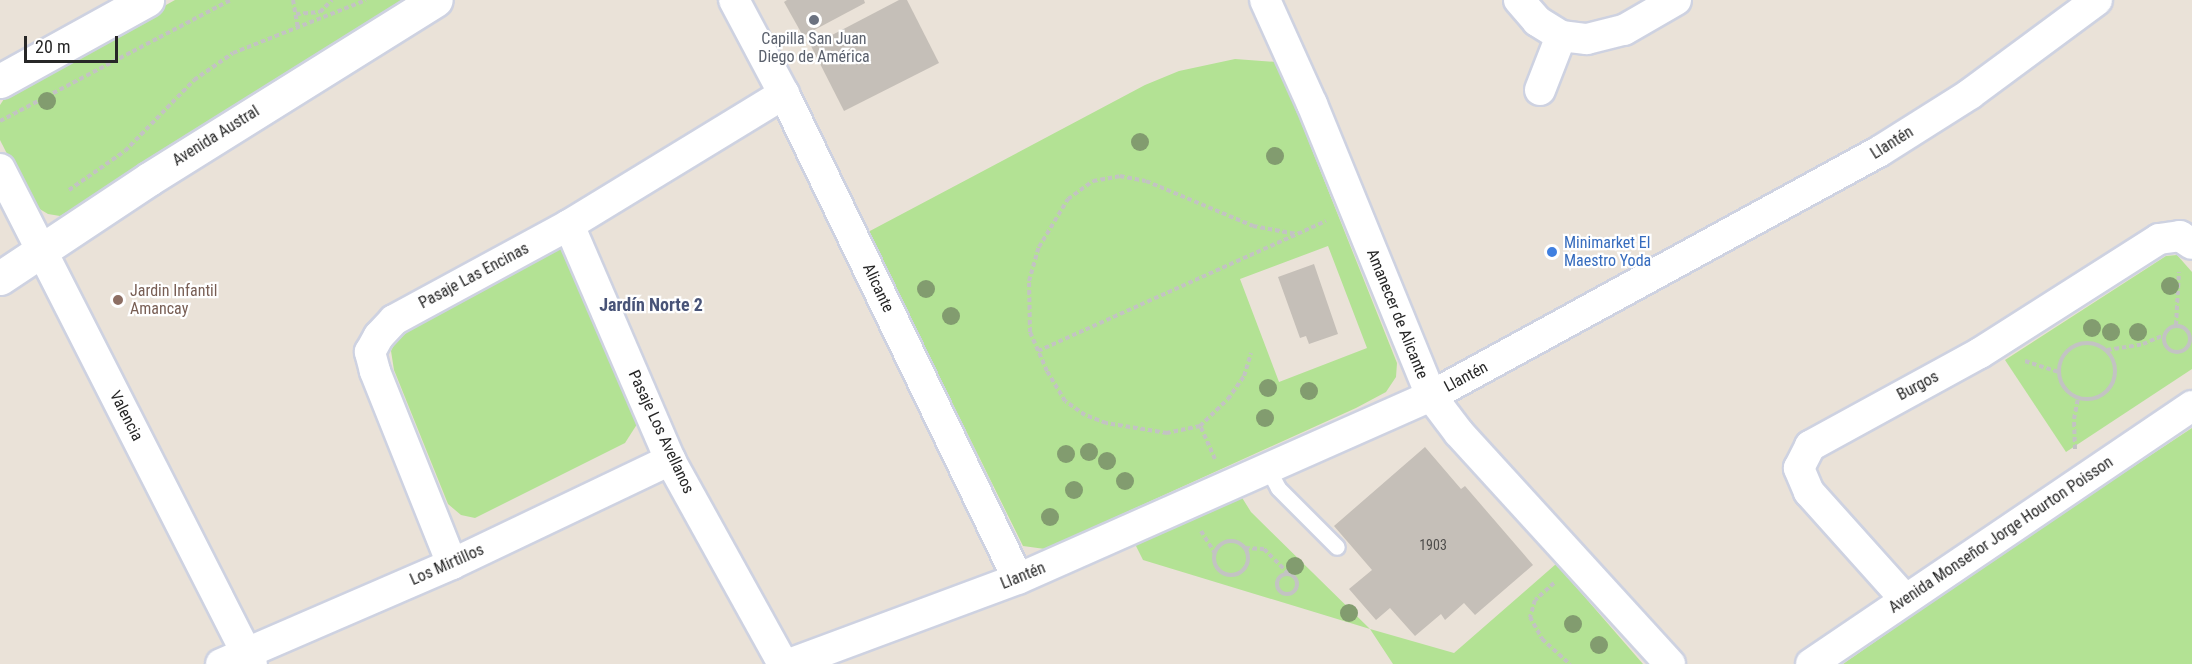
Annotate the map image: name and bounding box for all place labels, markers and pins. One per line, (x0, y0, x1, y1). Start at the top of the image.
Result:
marker: Capilla San Juan Diego de América (807, 13, 821, 27)
place label: Capilla San Juan Diego de América (758, 29, 870, 67)
place label: Minimarket El Maestro Yoda (1564, 233, 1651, 271)
marker: Minimarket El Maestro Yoda (1545, 245, 1559, 259)
place label: Jardin Infantil Amancay (130, 281, 217, 319)
marker: Jardin Infantil Amancay (111, 293, 125, 307)

